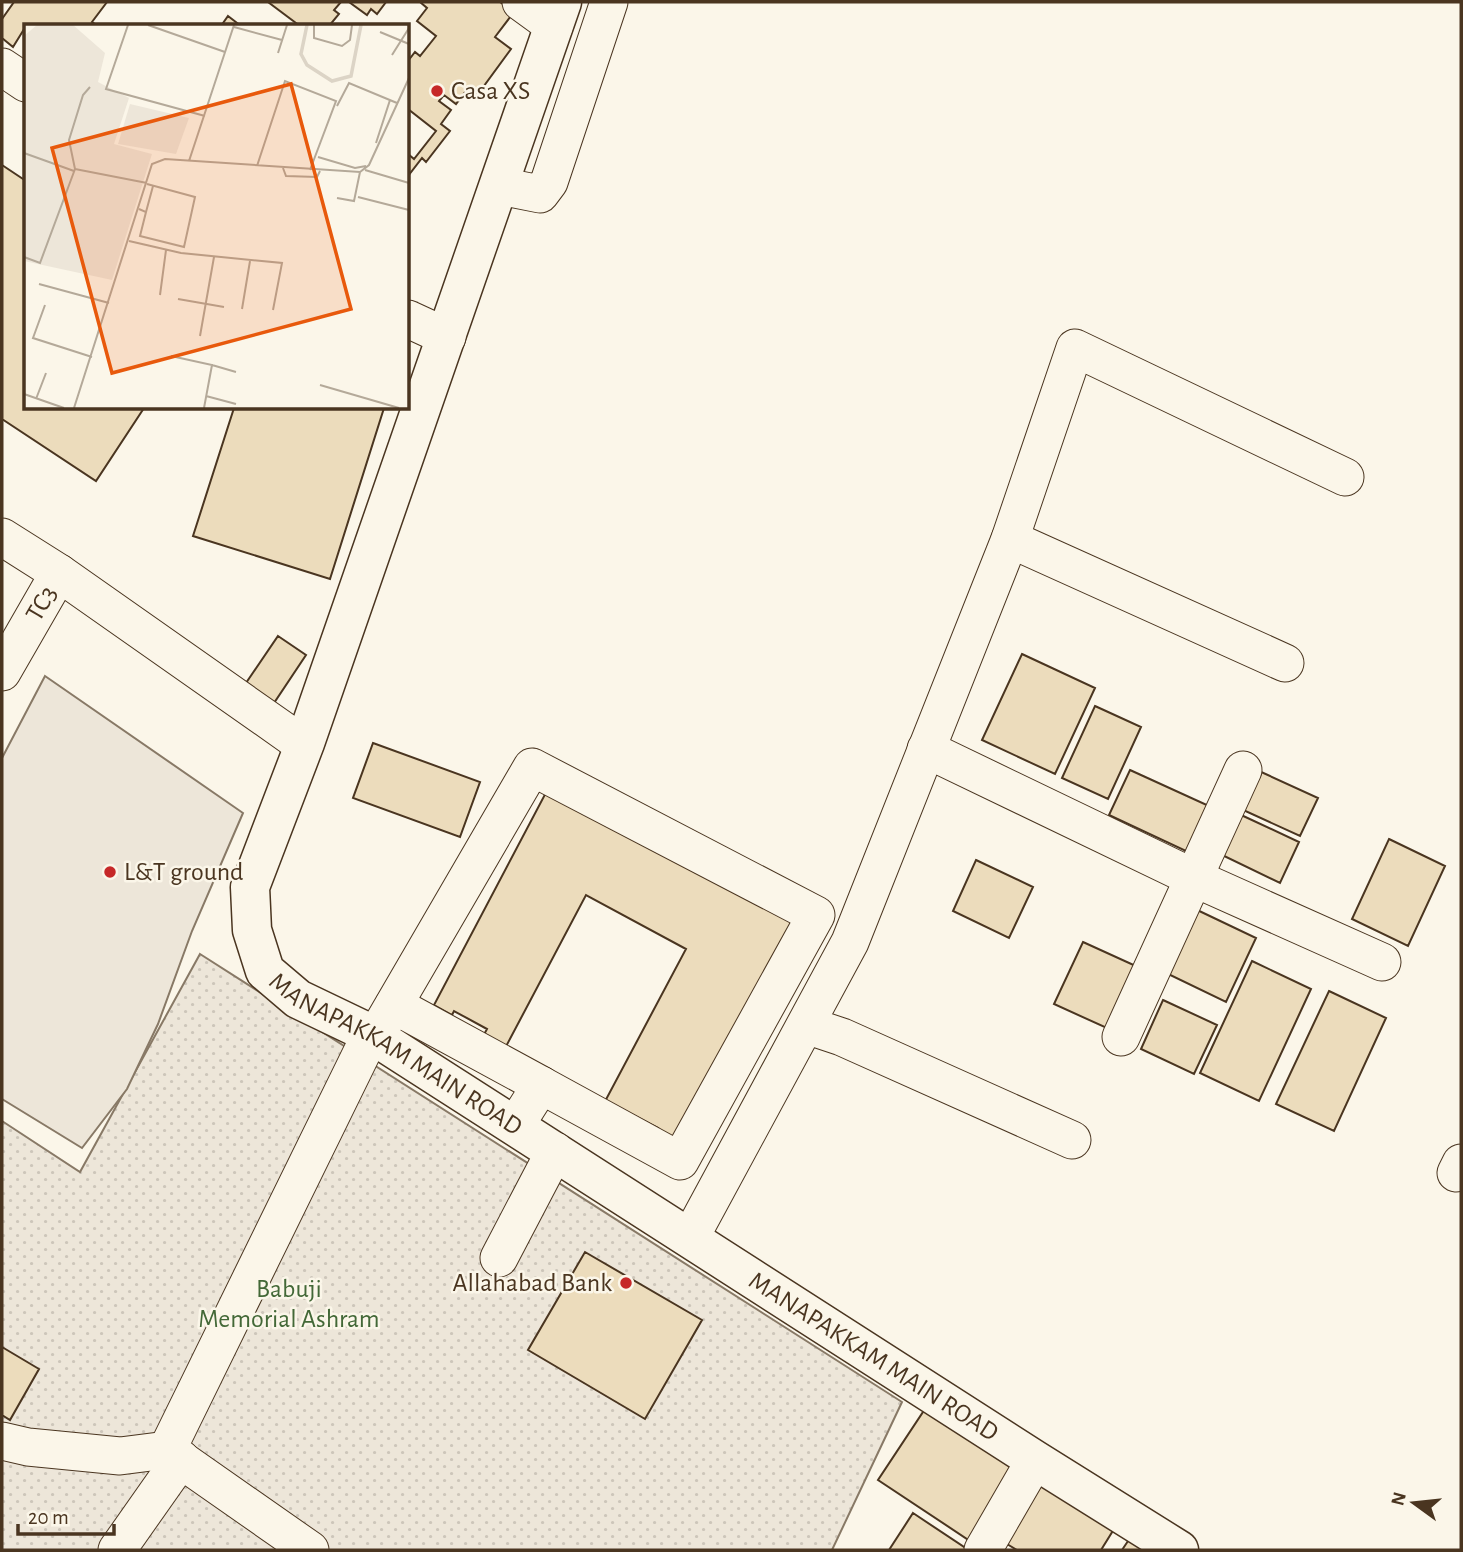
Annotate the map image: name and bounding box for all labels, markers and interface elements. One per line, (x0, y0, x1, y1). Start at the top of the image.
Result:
inset map (24, 24, 410, 410)
place label: Casa XS (451, 78, 530, 104)
marker: Casa XS (429, 83, 445, 99)
street label: TC3 (21, 581, 62, 626)
place label: L&T ground (124, 859, 244, 885)
marker: L&T ground (102, 864, 118, 880)
street label: MANAPAKKAM MAIN ROAD (264, 968, 527, 1140)
street label: MANAPAKKAM MAIN ROAD (744, 1267, 1003, 1446)
place label: Allahabad Bank (452, 1270, 612, 1296)
marker: Allahabad Bank (618, 1275, 634, 1291)
park label: Babuji Memorial Ashram (198, 1276, 380, 1332)
north arrow (1379, 1468, 1449, 1538)
text: N (1388, 1490, 1410, 1508)
scale bar (18, 1492, 114, 1536)
text: 20 m (28, 1507, 69, 1528)

